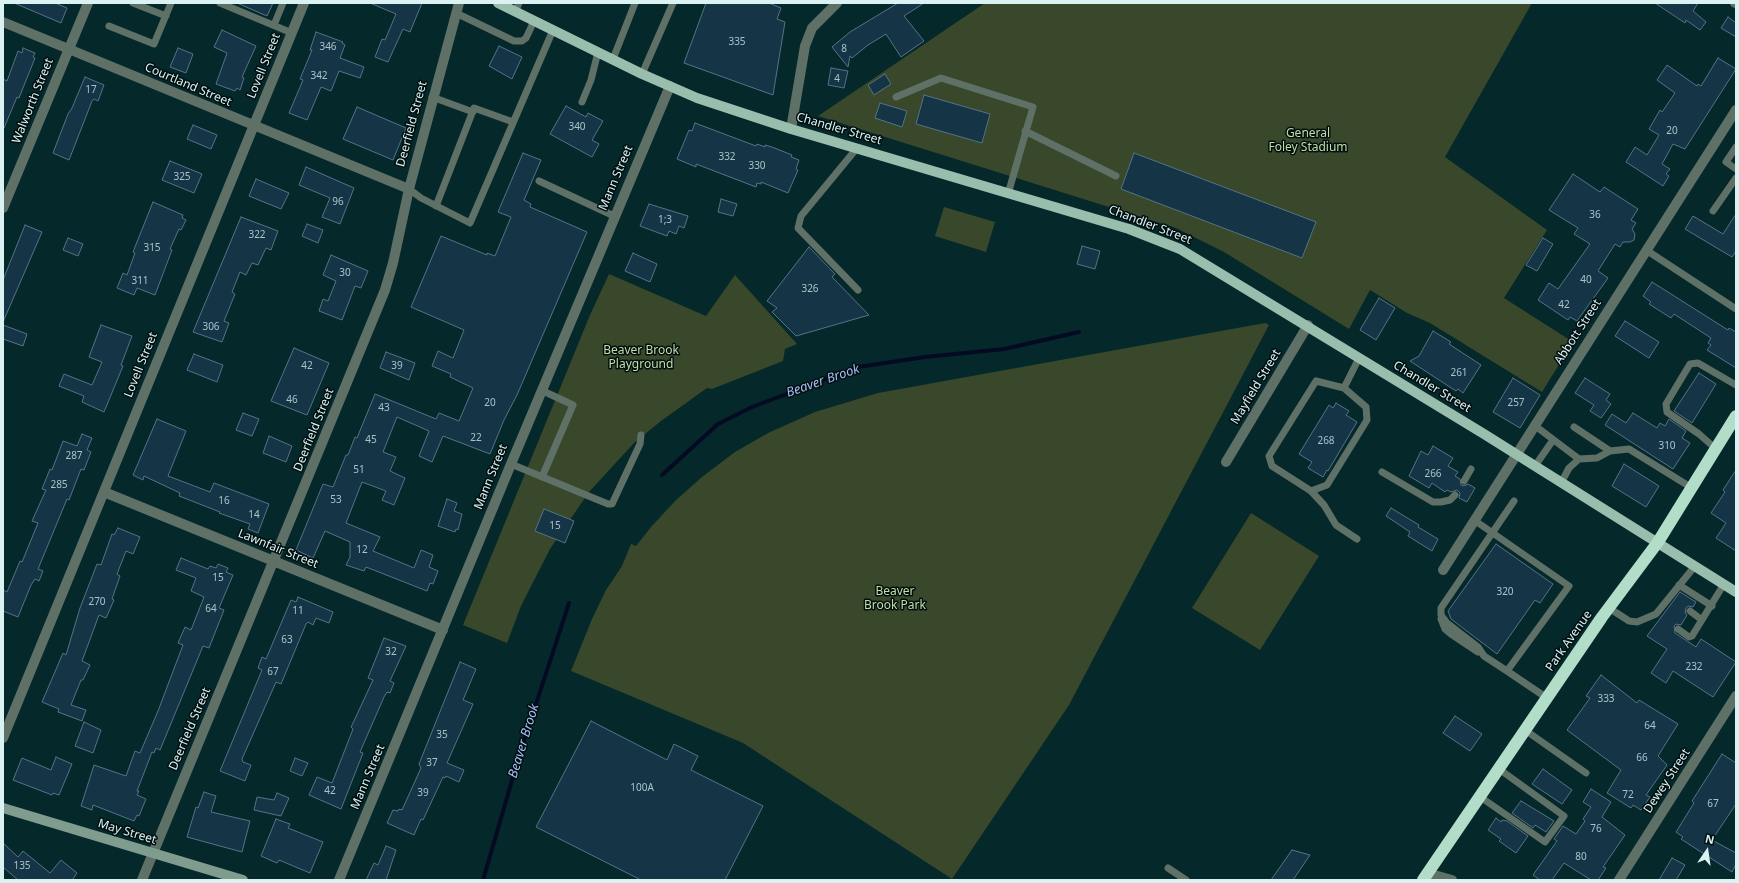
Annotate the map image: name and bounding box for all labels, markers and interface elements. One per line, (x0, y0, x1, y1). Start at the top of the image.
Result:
street label: Lovell Street (244, 31, 284, 101)
house number: 335 (728, 36, 746, 48)
house number: 346 (319, 41, 337, 53)
house number: 8 (841, 43, 847, 55)
street label: Walworth Street (9, 56, 57, 146)
street label: Courtland Street (142, 60, 234, 110)
house number: 342 (310, 70, 328, 82)
house number: 4 (834, 73, 840, 85)
street label: Deerfield Street (394, 79, 430, 169)
house number: 17 (85, 84, 97, 96)
street label: Chandler Street (795, 110, 883, 148)
house number: 340 (568, 121, 586, 133)
house number: 20 (1666, 125, 1678, 137)
park label: General Foley Stadium (1268, 127, 1348, 155)
street label: Mann Street (596, 143, 636, 213)
house number: 332 (718, 151, 736, 163)
house number: 330 (748, 160, 766, 172)
house number: 325 (173, 171, 191, 183)
house number: 96 (332, 196, 344, 208)
street label: Chandler Street (1106, 203, 1194, 247)
house number: 36 (1589, 209, 1601, 221)
house number: 1;3 (658, 214, 672, 226)
house number: 322 (248, 229, 266, 241)
house number: 315 (143, 242, 161, 254)
house number: 30 (339, 267, 351, 279)
house number: 40 (1580, 274, 1592, 286)
house number: 311 (131, 275, 149, 287)
house number: 326 (801, 283, 819, 295)
street label: Abbott Street (1552, 297, 1604, 367)
house number: 42 (1558, 299, 1570, 311)
house number: 306 (202, 321, 220, 333)
street label: Lovell Street (121, 330, 161, 400)
park label: Beaver Brook Playground (603, 344, 679, 372)
street label: Mayfield Street (1228, 347, 1284, 427)
street label: Chandler Street (1391, 358, 1473, 416)
house number: 42 (301, 360, 313, 372)
house number: 39 (391, 360, 403, 372)
water label: Beaver Brook (784, 361, 862, 401)
house number: 261 (1450, 367, 1468, 379)
street label: Deerfield Street (291, 386, 337, 474)
house number: 46 (286, 394, 298, 406)
house number: 20 (484, 397, 496, 409)
house number: 257 (1507, 397, 1525, 409)
house number: 43 (378, 402, 390, 414)
house number: 22 (470, 432, 482, 444)
house number: 45 (365, 434, 377, 446)
house number: 268 (1317, 435, 1335, 447)
house number: 310 (1658, 440, 1676, 452)
street label: Mann Street (471, 442, 511, 512)
house number: 287 (65, 450, 83, 462)
house number: 51 (353, 464, 365, 476)
house number: 266 (1424, 468, 1442, 480)
house number: 285 (50, 479, 68, 491)
house number: 53 (330, 494, 342, 506)
house number: 16 (218, 495, 230, 507)
house number: 14 (248, 509, 260, 521)
house number: 15 (549, 520, 561, 532)
street label: Lawnfair Street (236, 526, 320, 572)
house number: 12 (356, 544, 368, 556)
house number: 15 (212, 572, 224, 584)
park label: Beaver Brook Park (864, 585, 926, 613)
house number: 320 (1496, 586, 1514, 598)
house number: 270 (88, 596, 106, 608)
house number: 64 (205, 603, 217, 615)
house number: 11 (292, 605, 304, 617)
street label: Park Avenue (1543, 608, 1595, 674)
house number: 63 (281, 634, 293, 646)
house number: 32 (385, 646, 397, 658)
house number: 232 (1685, 661, 1703, 673)
house number: 67 (267, 666, 279, 678)
street label: Deerfield Street (166, 686, 214, 772)
house number: 333 (1597, 693, 1615, 705)
water label: Beaver Brook (505, 702, 543, 780)
house number: 64 (1644, 720, 1656, 732)
house number: 35 (436, 729, 448, 741)
street label: Mann Street (348, 742, 388, 812)
street label: Dewey Street (1641, 746, 1693, 816)
house number: 66 (1636, 752, 1648, 764)
house number: 37 (426, 757, 438, 769)
house number: 100A (630, 782, 654, 794)
house number: 42 (324, 785, 336, 797)
house number: 39 (417, 787, 429, 799)
house number: 72 (1622, 789, 1634, 801)
house number: 67 (1707, 798, 1719, 810)
street label: May Street (96, 816, 158, 848)
house number: 76 (1590, 823, 1602, 835)
north arrow (1687, 831, 1727, 871)
text: N (1704, 831, 1716, 847)
house number: 80 (1575, 851, 1587, 863)
house number: 135 (13, 860, 31, 872)

